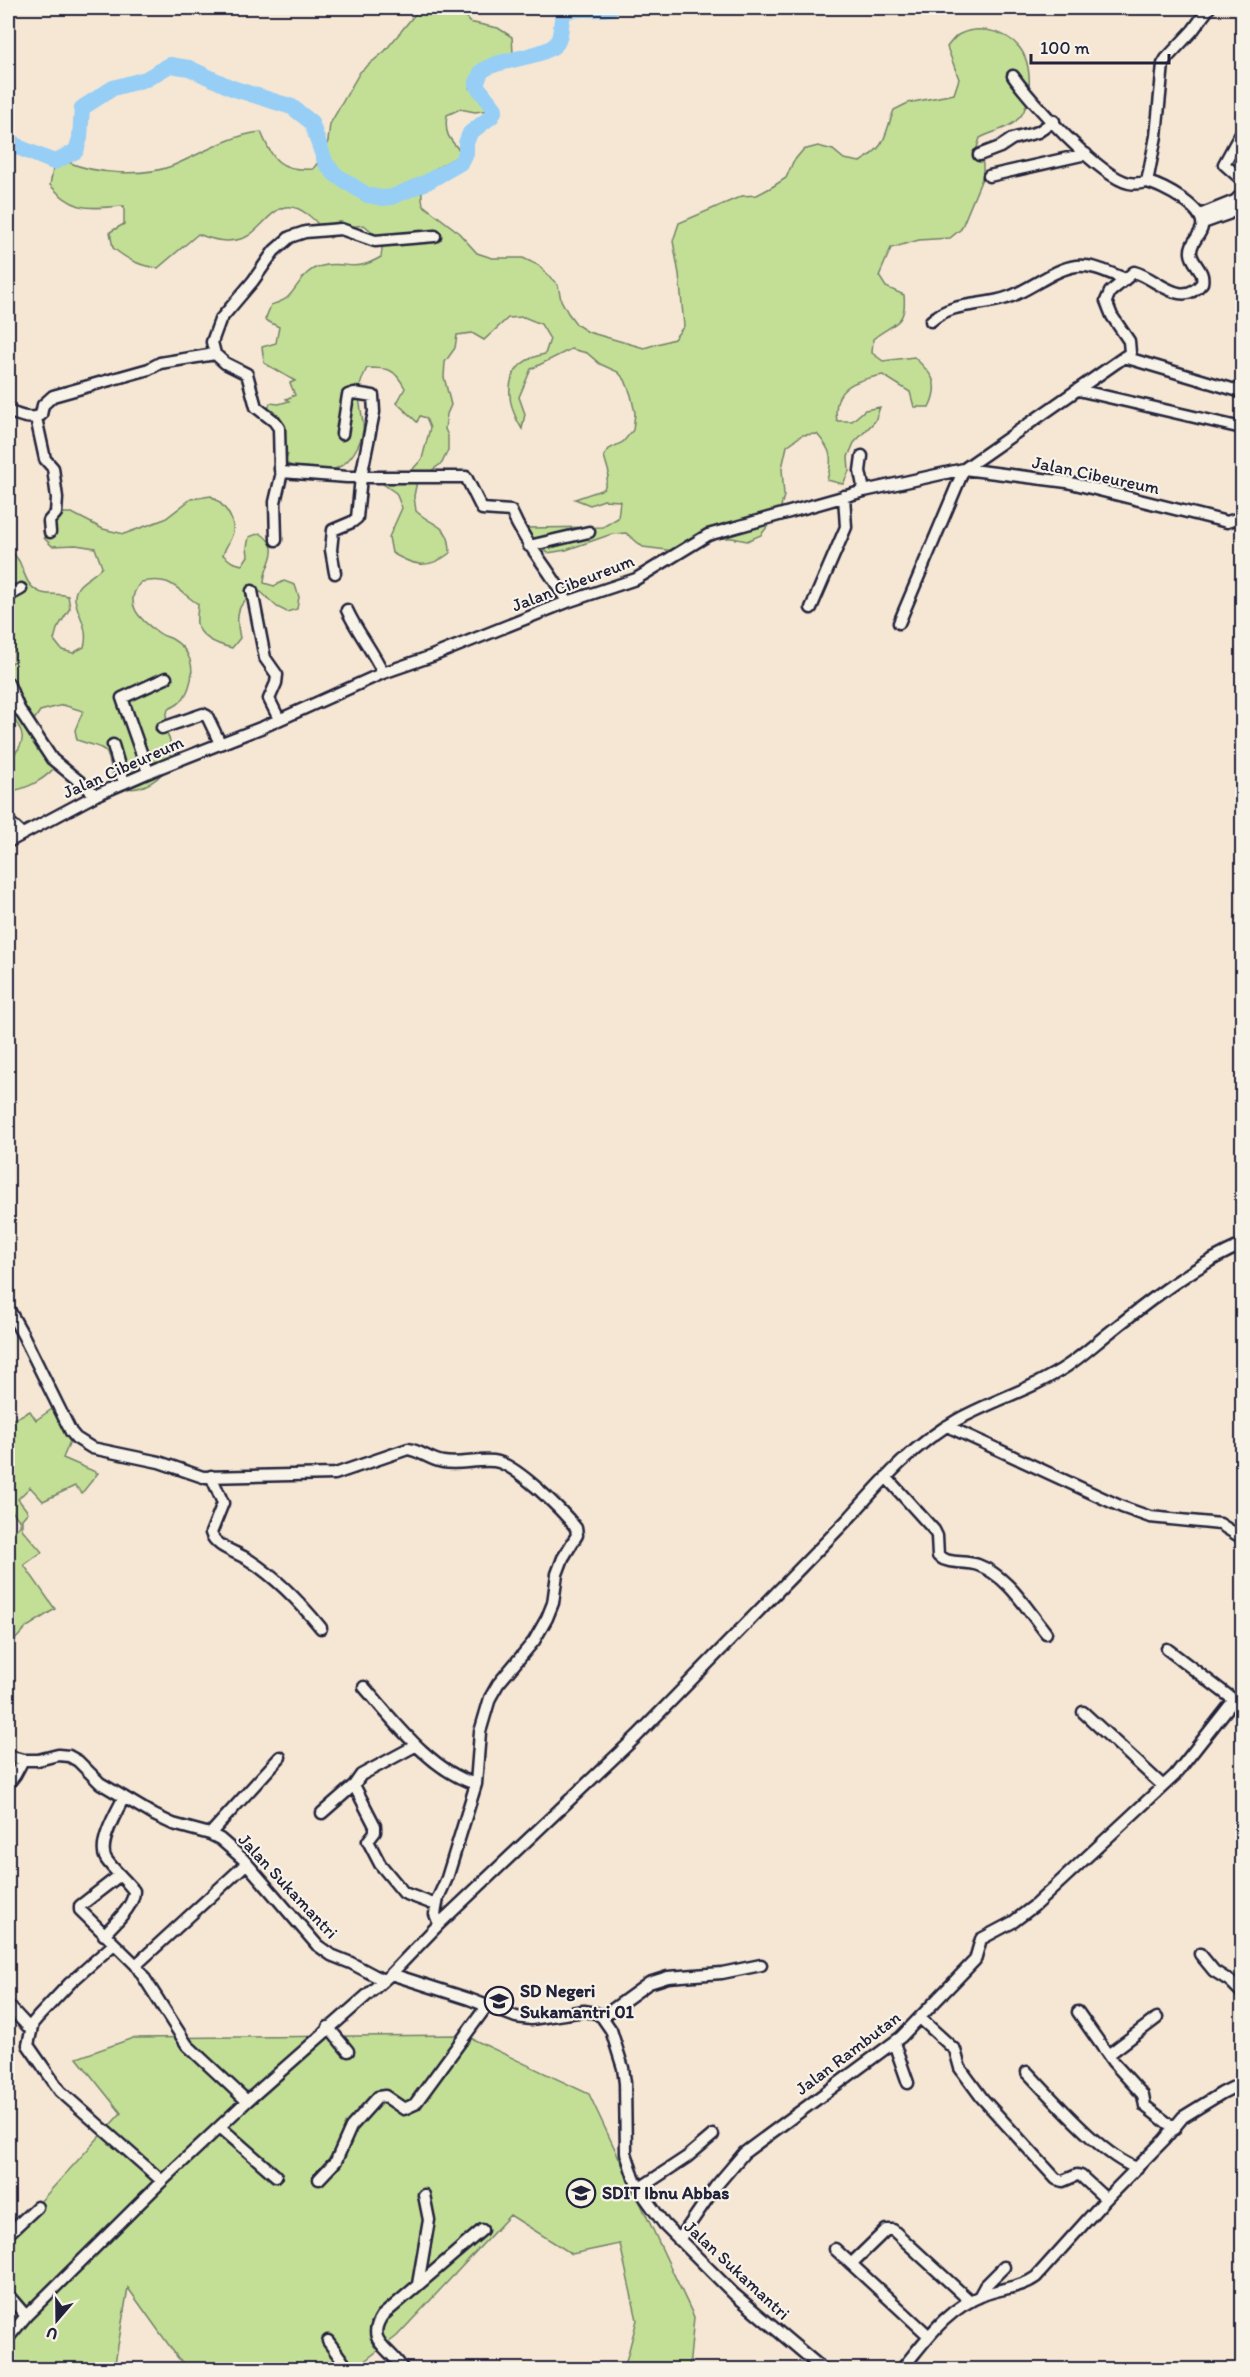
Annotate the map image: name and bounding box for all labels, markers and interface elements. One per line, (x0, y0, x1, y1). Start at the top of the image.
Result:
scale bar (1031, 27, 1169, 65)
text: 100 m (1040, 37, 1090, 59)
street label: Jalan Cibeureum (1030, 451, 1162, 499)
street label: Jalan Cibeureum (509, 549, 638, 616)
street label: Jalan Cibeureum (59, 730, 187, 803)
street label: Jalan Sukamantri (233, 1829, 343, 1943)
place label: SD Negeri Sukamantri 01 (520, 1980, 635, 2023)
school or university icon: SD Negeri Sukamantri 01 (483, 1985, 515, 2017)
street label: Jalan Rambutan (791, 2006, 905, 2100)
school or university icon: SDIT Ibnu Abbas (565, 2177, 597, 2209)
place label: SDIT Ibnu Abbas (602, 2182, 729, 2204)
street label: Jalan Sukamantri (680, 2215, 794, 2325)
north arrow (27, 2290, 87, 2350)
text: U (44, 2323, 60, 2344)

